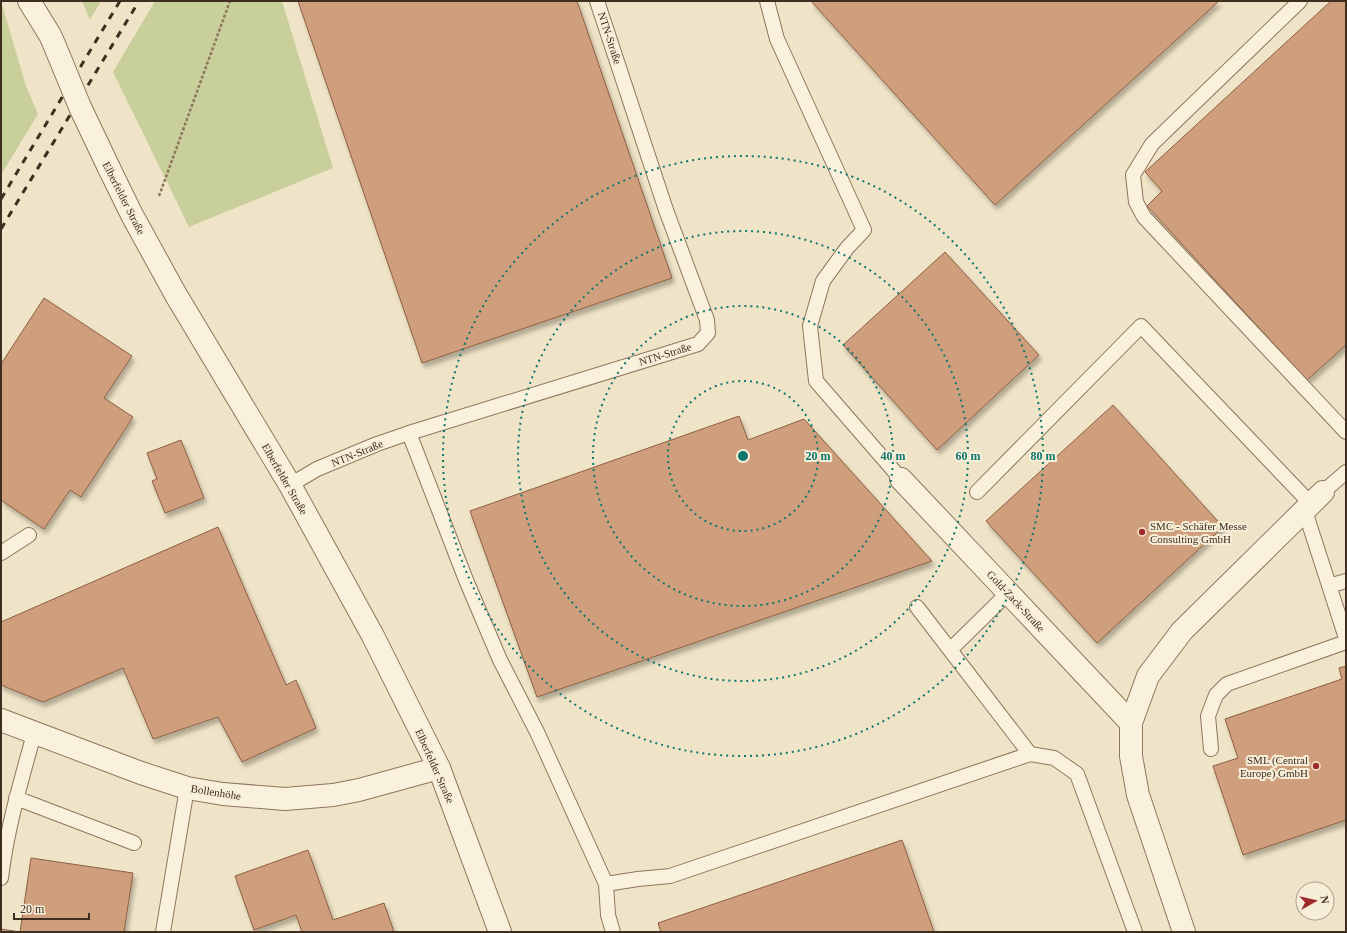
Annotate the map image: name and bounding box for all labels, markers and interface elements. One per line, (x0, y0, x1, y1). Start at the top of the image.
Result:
street label: NTN-Straße (596, 10, 624, 66)
street label: Elberfelder Straße (100, 159, 148, 237)
street label: NTN-Straße (637, 340, 693, 368)
street label: NTN-Straße (330, 437, 385, 469)
street label: Elberfelder Straße (260, 441, 310, 517)
centre of rings (736, 449, 750, 463)
text: 20 m (806, 449, 831, 463)
text: 40 m (881, 449, 906, 463)
text: 60 m (956, 449, 981, 463)
text: 80 m (1031, 449, 1056, 463)
place label: SMC - Schäfer Messe Consulting GmbH (1150, 520, 1247, 545)
marker: SMC - Schäfer Messe Consulting GmbH (1137, 527, 1147, 537)
street label: Gold-Zack-Straße (985, 568, 1048, 634)
street label: Elberfelder Straße (413, 727, 457, 805)
place label: SML (Central Europe) GmbH (1240, 754, 1308, 780)
marker: SML (Central Europe) GmbH (1311, 761, 1321, 771)
street label: Bollenhöhe (190, 782, 242, 802)
north arrow (1295, 881, 1335, 921)
scale bar (14, 895, 89, 921)
text: N (1318, 895, 1331, 904)
text: 20 m (20, 902, 45, 916)

